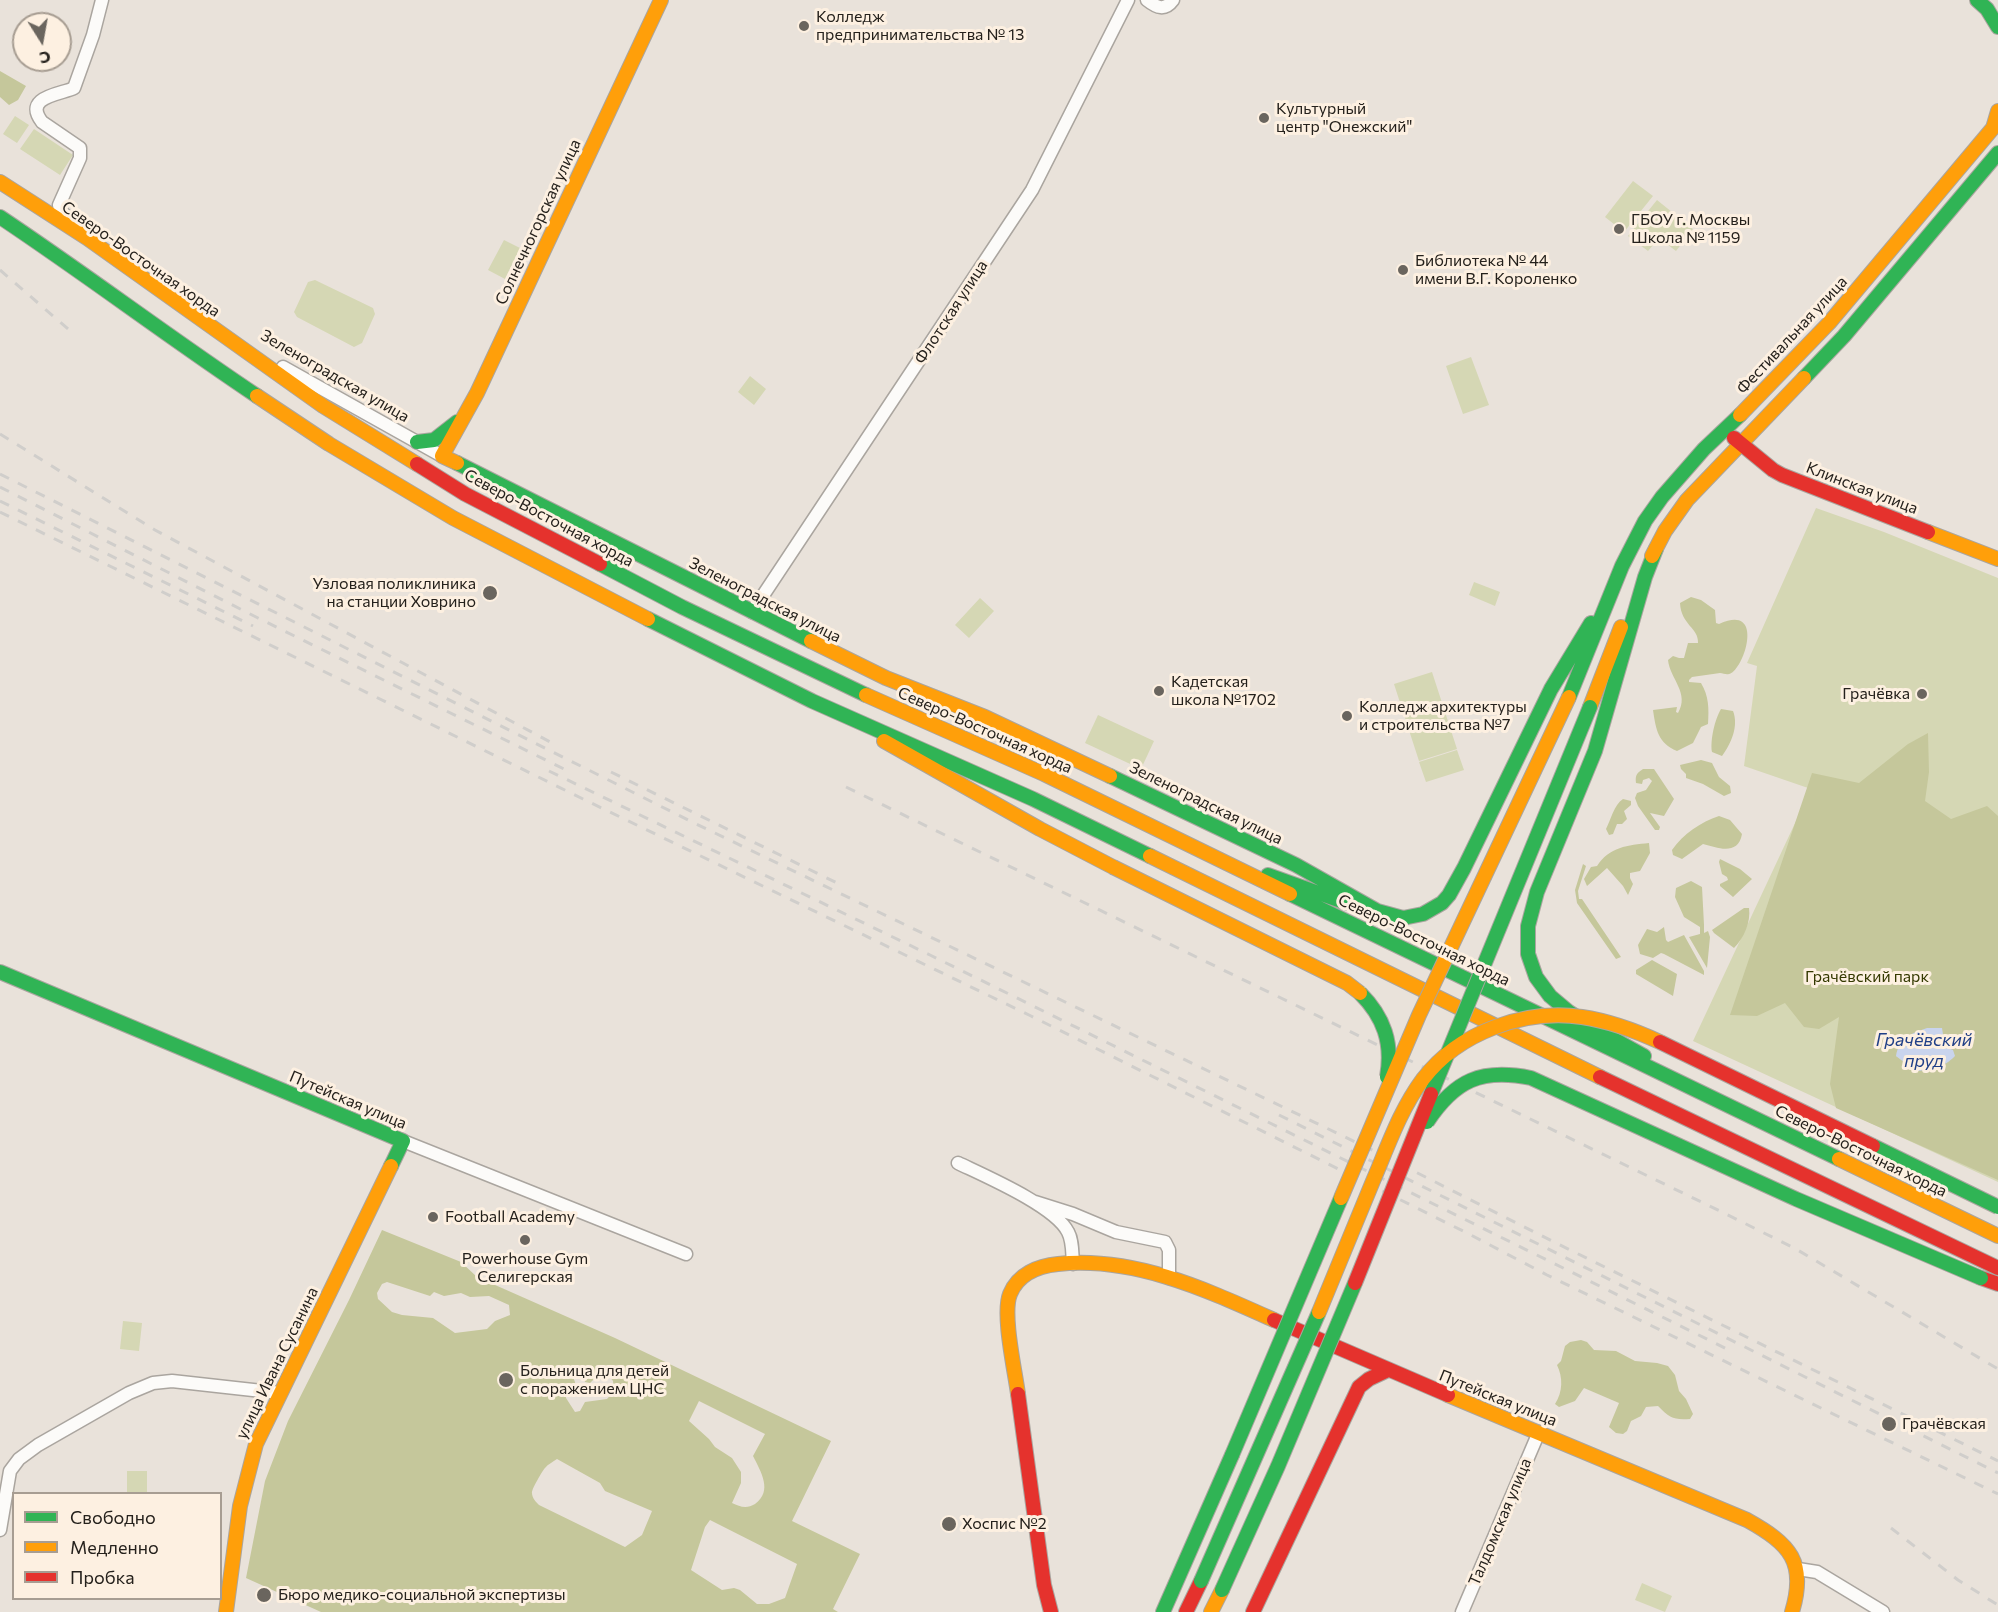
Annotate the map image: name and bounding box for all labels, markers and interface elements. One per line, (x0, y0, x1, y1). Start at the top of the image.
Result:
place label: Колледж предпринимательства № 13 (816, 7, 1024, 45)
north arrow (12, 12, 72, 72)
marker: Колледж предпринимательства № 13 (797, 19, 811, 33)
text: С (38, 48, 52, 69)
place label: Культурный центр "Онежский" (1276, 99, 1412, 137)
marker: Культурный центр "Онежский" (1257, 111, 1271, 125)
street label: Солнечногорская улица (491, 136, 585, 308)
street label: Северо-Восточная хорда (58, 197, 224, 321)
place label: ГБОУ г. Москвы Школа № 1159 (1631, 210, 1750, 248)
marker: ГБОУ г. Москвы Школа № 1159 (1612, 222, 1626, 236)
place label: Библиотека № 44 имени В.Г. Короленко (1415, 251, 1577, 289)
street label: Флотская улица (910, 257, 992, 367)
marker: Библиотека № 44 имени В.Г. Короленко (1396, 263, 1410, 277)
street label: Фестивальная улица (1733, 272, 1851, 398)
street label: Зеленоградская улица (257, 326, 413, 426)
street label: Клинская улица (1803, 458, 1921, 518)
street label: Северо-Восточная хорда (461, 465, 637, 571)
street label: Зеленоградская улица (686, 553, 844, 647)
place label: Узловая поликлиника на станции Ховрино (312, 574, 476, 612)
marker: Узловая поликлиника на станции Ховрино (481, 584, 499, 602)
place label: Кадетская школа №1702 (1171, 672, 1276, 710)
street label: Северо-Восточная хорда (895, 683, 1075, 777)
marker: Кадетская школа №1702 (1152, 684, 1166, 698)
place label: Грачёвка (1842, 684, 1910, 704)
marker: Грачёвка (1915, 687, 1929, 701)
place label: Колледж архитектуры и строительства №7 (1359, 697, 1527, 735)
marker: Колледж архитектуры и строительства №7 (1340, 709, 1354, 723)
street label: Зеленоградская улица (1126, 758, 1286, 848)
street label: Северо-Восточная хорда (1335, 890, 1513, 990)
park label: Грачёвский парк (1805, 967, 1929, 987)
water label: Грачёвский пруд (1876, 1029, 1972, 1072)
street label: Путейская улица (287, 1067, 409, 1133)
street label: Северо-Восточная хорда (1772, 1101, 1950, 1201)
place label: Football Academy (445, 1207, 575, 1227)
marker: Football Academy (426, 1210, 440, 1224)
marker: Powerhouse Gym Селигерская (518, 1233, 532, 1247)
place label: Powerhouse Gym Селигерская (462, 1249, 588, 1287)
street label: улица Ивана Сусанина (232, 1284, 322, 1442)
place label: Больница для детей с поражением ЦНС (520, 1361, 669, 1399)
street label: Путейская улица (1436, 1366, 1560, 1430)
marker: Больница для детей с поражением ЦНС (497, 1371, 515, 1389)
place label: Грачёвская (1902, 1414, 1986, 1434)
marker: Грачёвская (1880, 1415, 1898, 1433)
street label: Талдомская улица (1464, 1455, 1536, 1589)
legend (12, 1492, 222, 1600)
text: Свободно (70, 1506, 156, 1528)
place label: Хоспис №2 (962, 1514, 1047, 1534)
marker: Хоспис №2 (940, 1515, 958, 1533)
text: Медленно (70, 1536, 159, 1558)
text: Пробка (70, 1566, 135, 1588)
place label: Бюро медико-социальной экспертизы (278, 1585, 566, 1605)
marker: Бюро медико-социальной экспертизы (255, 1586, 273, 1604)

